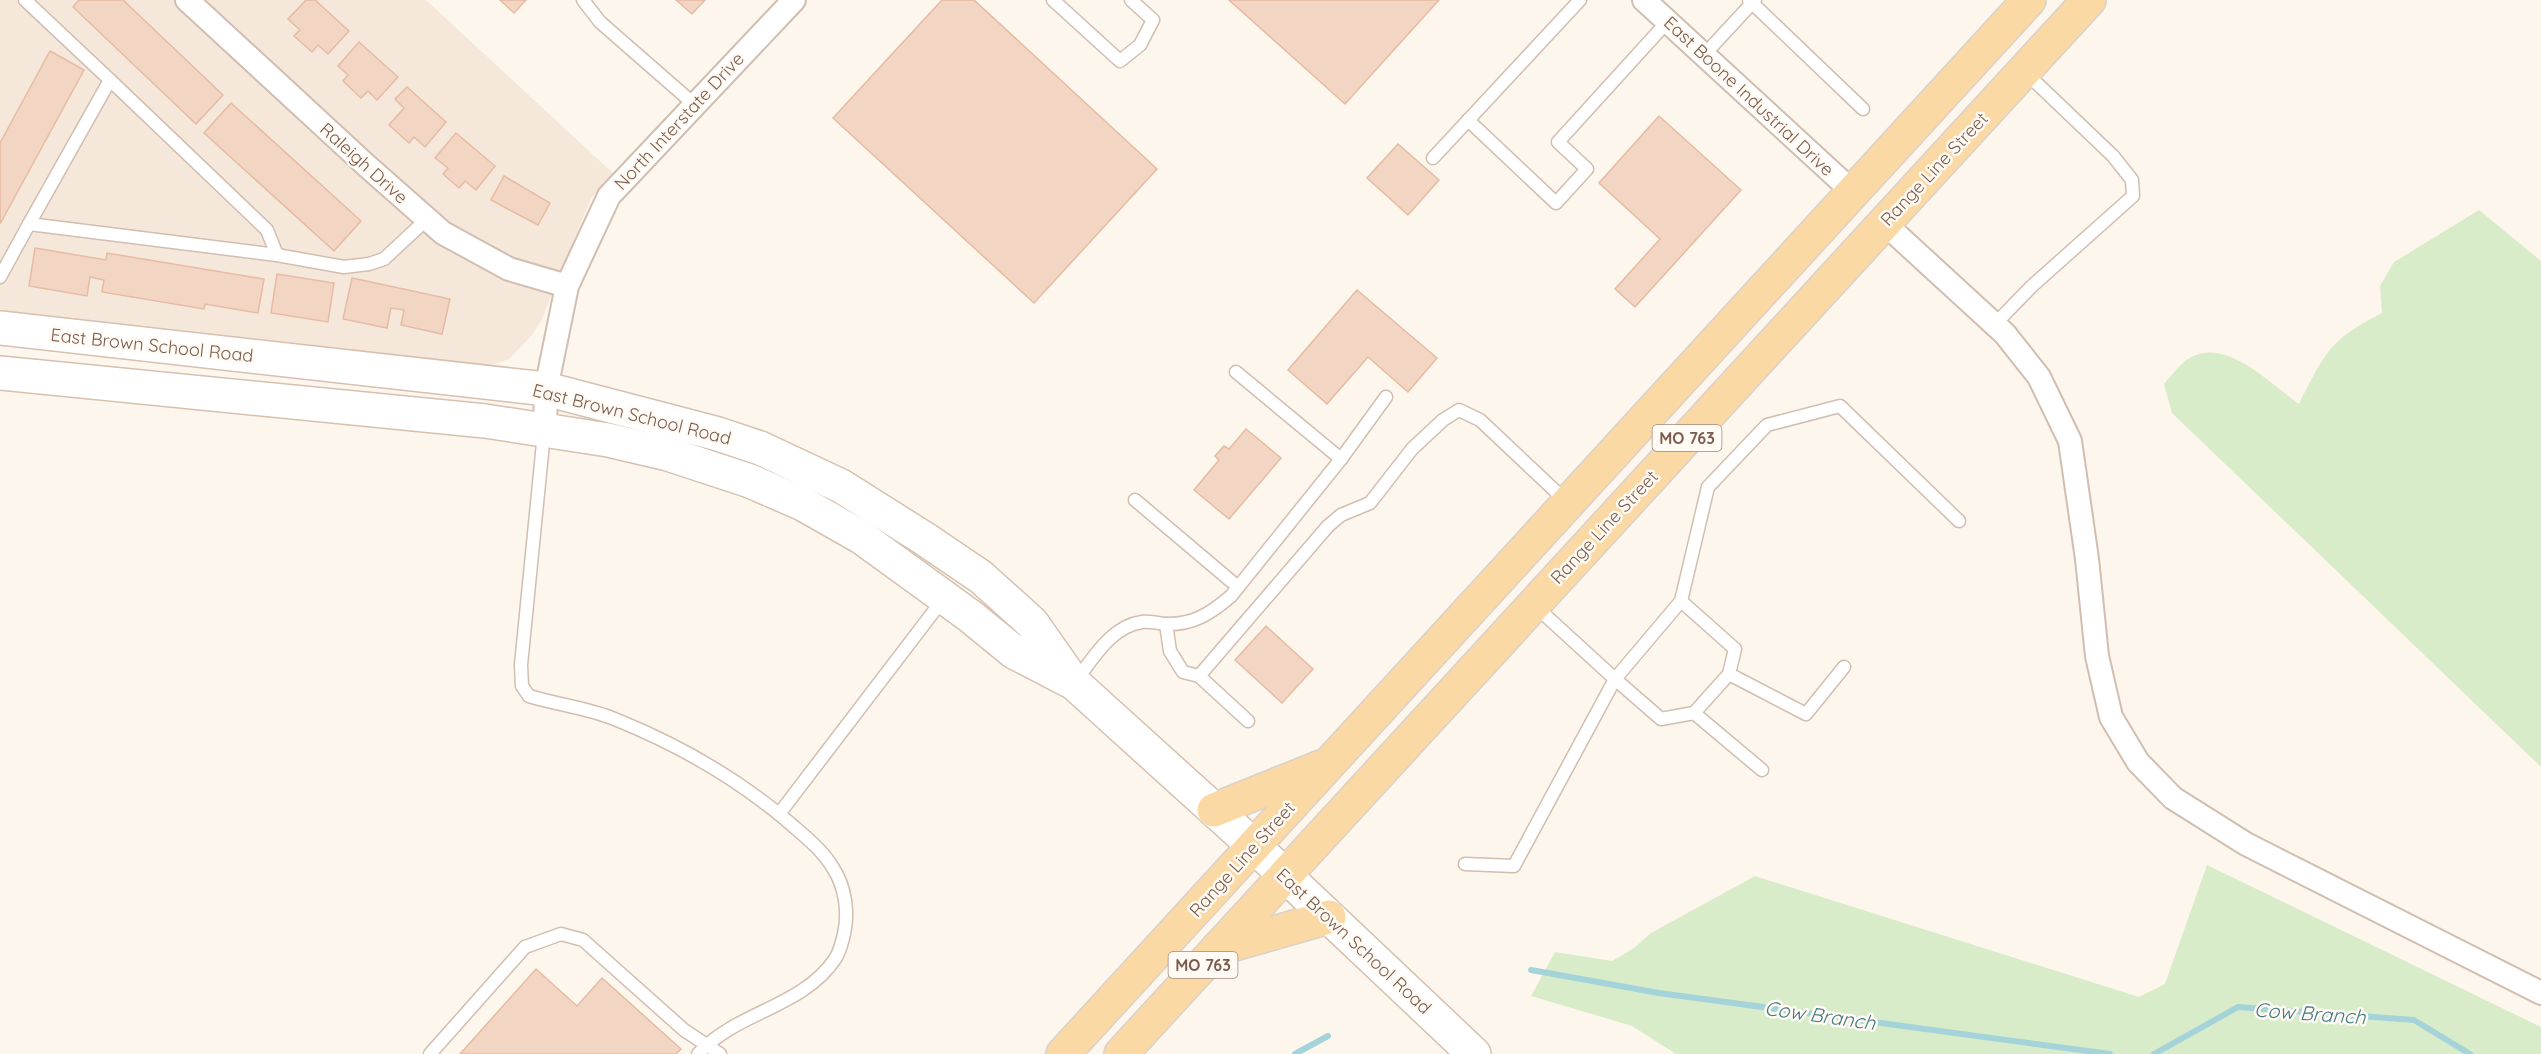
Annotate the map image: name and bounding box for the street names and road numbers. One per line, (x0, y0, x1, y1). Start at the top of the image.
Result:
street label: East Boone Industrial Drive (1659, 11, 1839, 181)
street label: North Interstate Drive (609, 47, 749, 195)
street label: Range Line Street (1875, 107, 1993, 231)
street label: Raleigh Drive (315, 117, 413, 209)
street label: East Brown School Road (50, 323, 254, 367)
street label: East Brown School Road (530, 378, 734, 450)
road number: MO 763 (1652, 425, 1722, 451)
street label: Range Line Street (1545, 465, 1663, 589)
street label: Range Line Street (1184, 796, 1300, 922)
street label: East Brown School Road (1272, 863, 1436, 1019)
road number: MO 763 (1168, 952, 1238, 978)

